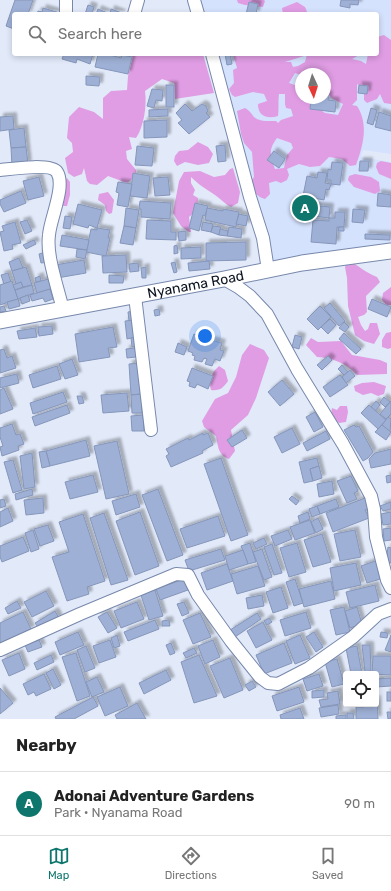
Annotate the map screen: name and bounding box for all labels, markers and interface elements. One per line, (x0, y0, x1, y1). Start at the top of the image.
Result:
search box (12, 12, 379, 56)
icon: search (26, 23, 48, 45)
text: Search here (58, 25, 142, 43)
north arrow (295, 68, 331, 104)
pin: A (292, 193, 318, 223)
street label: Nyanama Road (146, 267, 245, 302)
your location (195, 326, 215, 346)
map controls (343, 671, 379, 707)
button: locate (343, 671, 379, 707)
text: Nearby (16, 735, 77, 755)
text: Adonai Adventure Gardens (54, 787, 254, 805)
text: A (24, 796, 34, 811)
text: 90 m (344, 796, 375, 811)
text: Park · Nyanama Road (54, 805, 183, 820)
tab: Map (48, 845, 70, 882)
tab: Directions (165, 845, 217, 882)
tab: Saved (312, 845, 343, 882)

